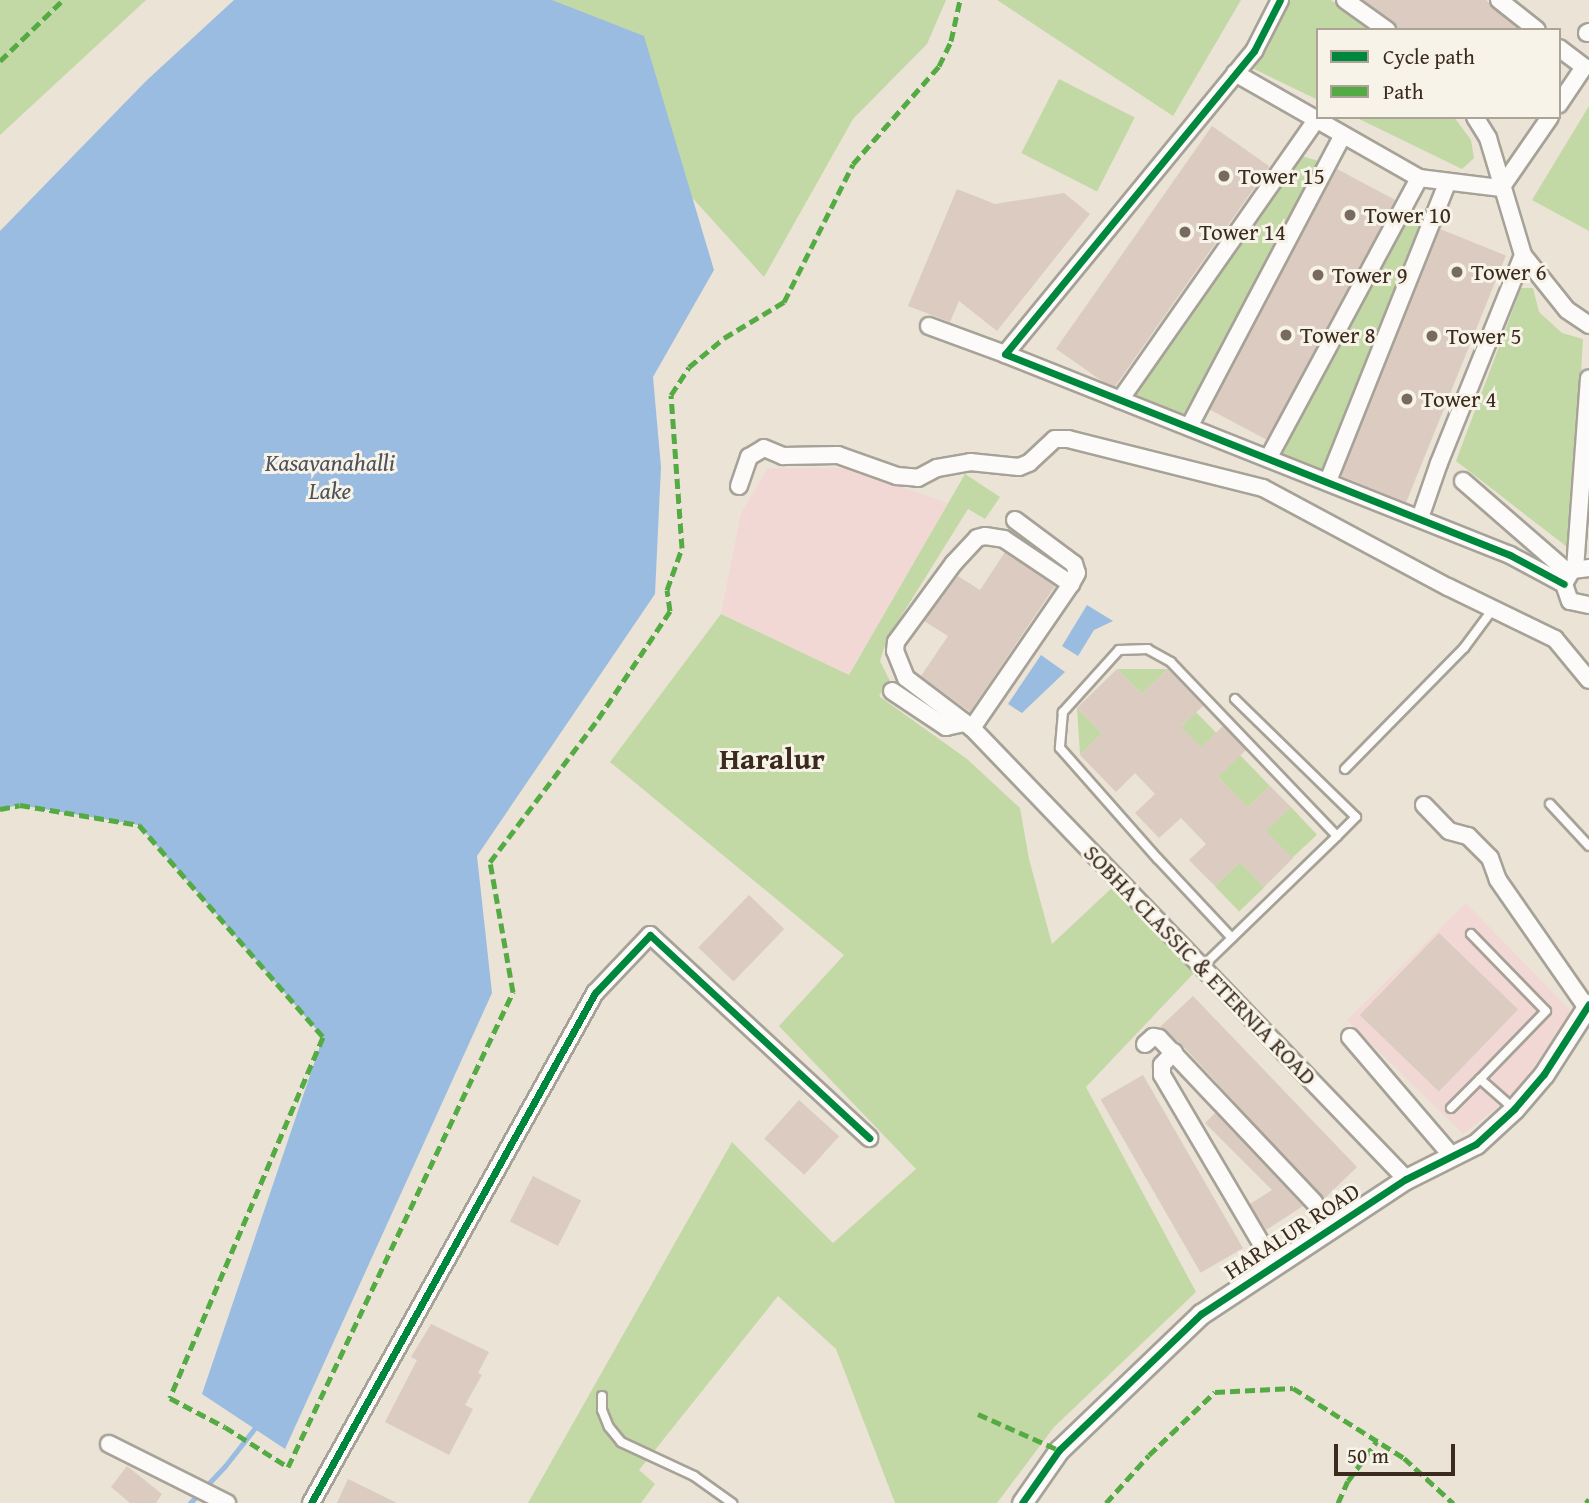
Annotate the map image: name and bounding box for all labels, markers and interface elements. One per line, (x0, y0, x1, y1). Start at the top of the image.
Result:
legend (1316, 28, 1561, 119)
text: Cycle path (1383, 41, 1475, 72)
text: Path (1383, 76, 1423, 107)
place label: Tower 15 (1238, 162, 1325, 190)
marker: Tower 15 (1216, 168, 1232, 184)
place label: Tower 10 (1364, 201, 1451, 229)
marker: Tower 10 (1342, 207, 1358, 223)
place label: Tower 14 (1199, 218, 1286, 246)
marker: Tower 14 (1177, 224, 1193, 240)
place label: Tower 6 (1471, 258, 1547, 286)
place label: Tower 9 (1332, 261, 1408, 289)
marker: Tower 6 (1449, 264, 1465, 280)
marker: Tower 9 (1310, 267, 1326, 283)
place label: Tower 8 (1300, 321, 1376, 349)
place label: Tower 5 (1446, 322, 1522, 350)
marker: Tower 8 (1278, 327, 1294, 343)
marker: Tower 5 (1424, 328, 1440, 344)
place label: Tower 4 (1421, 385, 1497, 413)
marker: Tower 4 (1399, 391, 1415, 407)
water label: Kasavanahalli Lake (265, 449, 395, 505)
district label: Haralur (719, 740, 825, 776)
street label: SOBHA CLASSIC & ETERNIA ROAD (1078, 839, 1322, 1091)
street label: HARALUR ROAD (1219, 1177, 1365, 1285)
scale bar (1337, 1430, 1458, 1474)
text: 50 m (1347, 1440, 1389, 1471)

